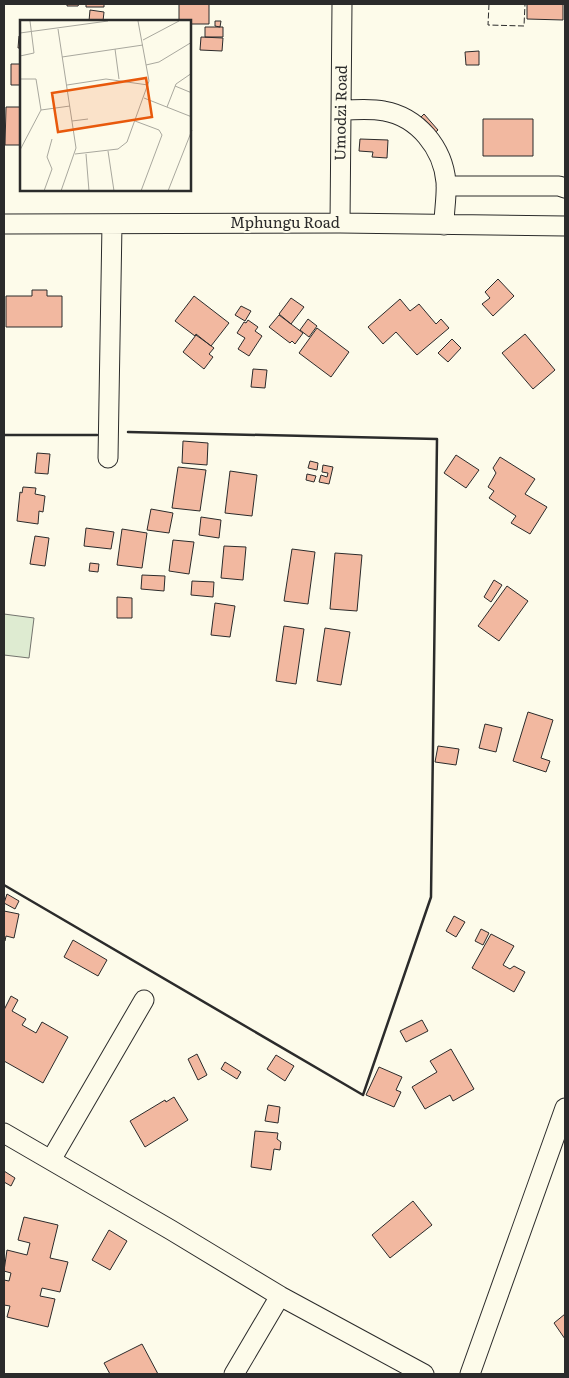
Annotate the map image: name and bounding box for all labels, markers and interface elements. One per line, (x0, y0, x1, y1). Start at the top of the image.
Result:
inset map (20, 20, 191, 191)
street label: Umodzi Road (327, 65, 352, 161)
street label: Mphungu Road (230, 210, 340, 233)

